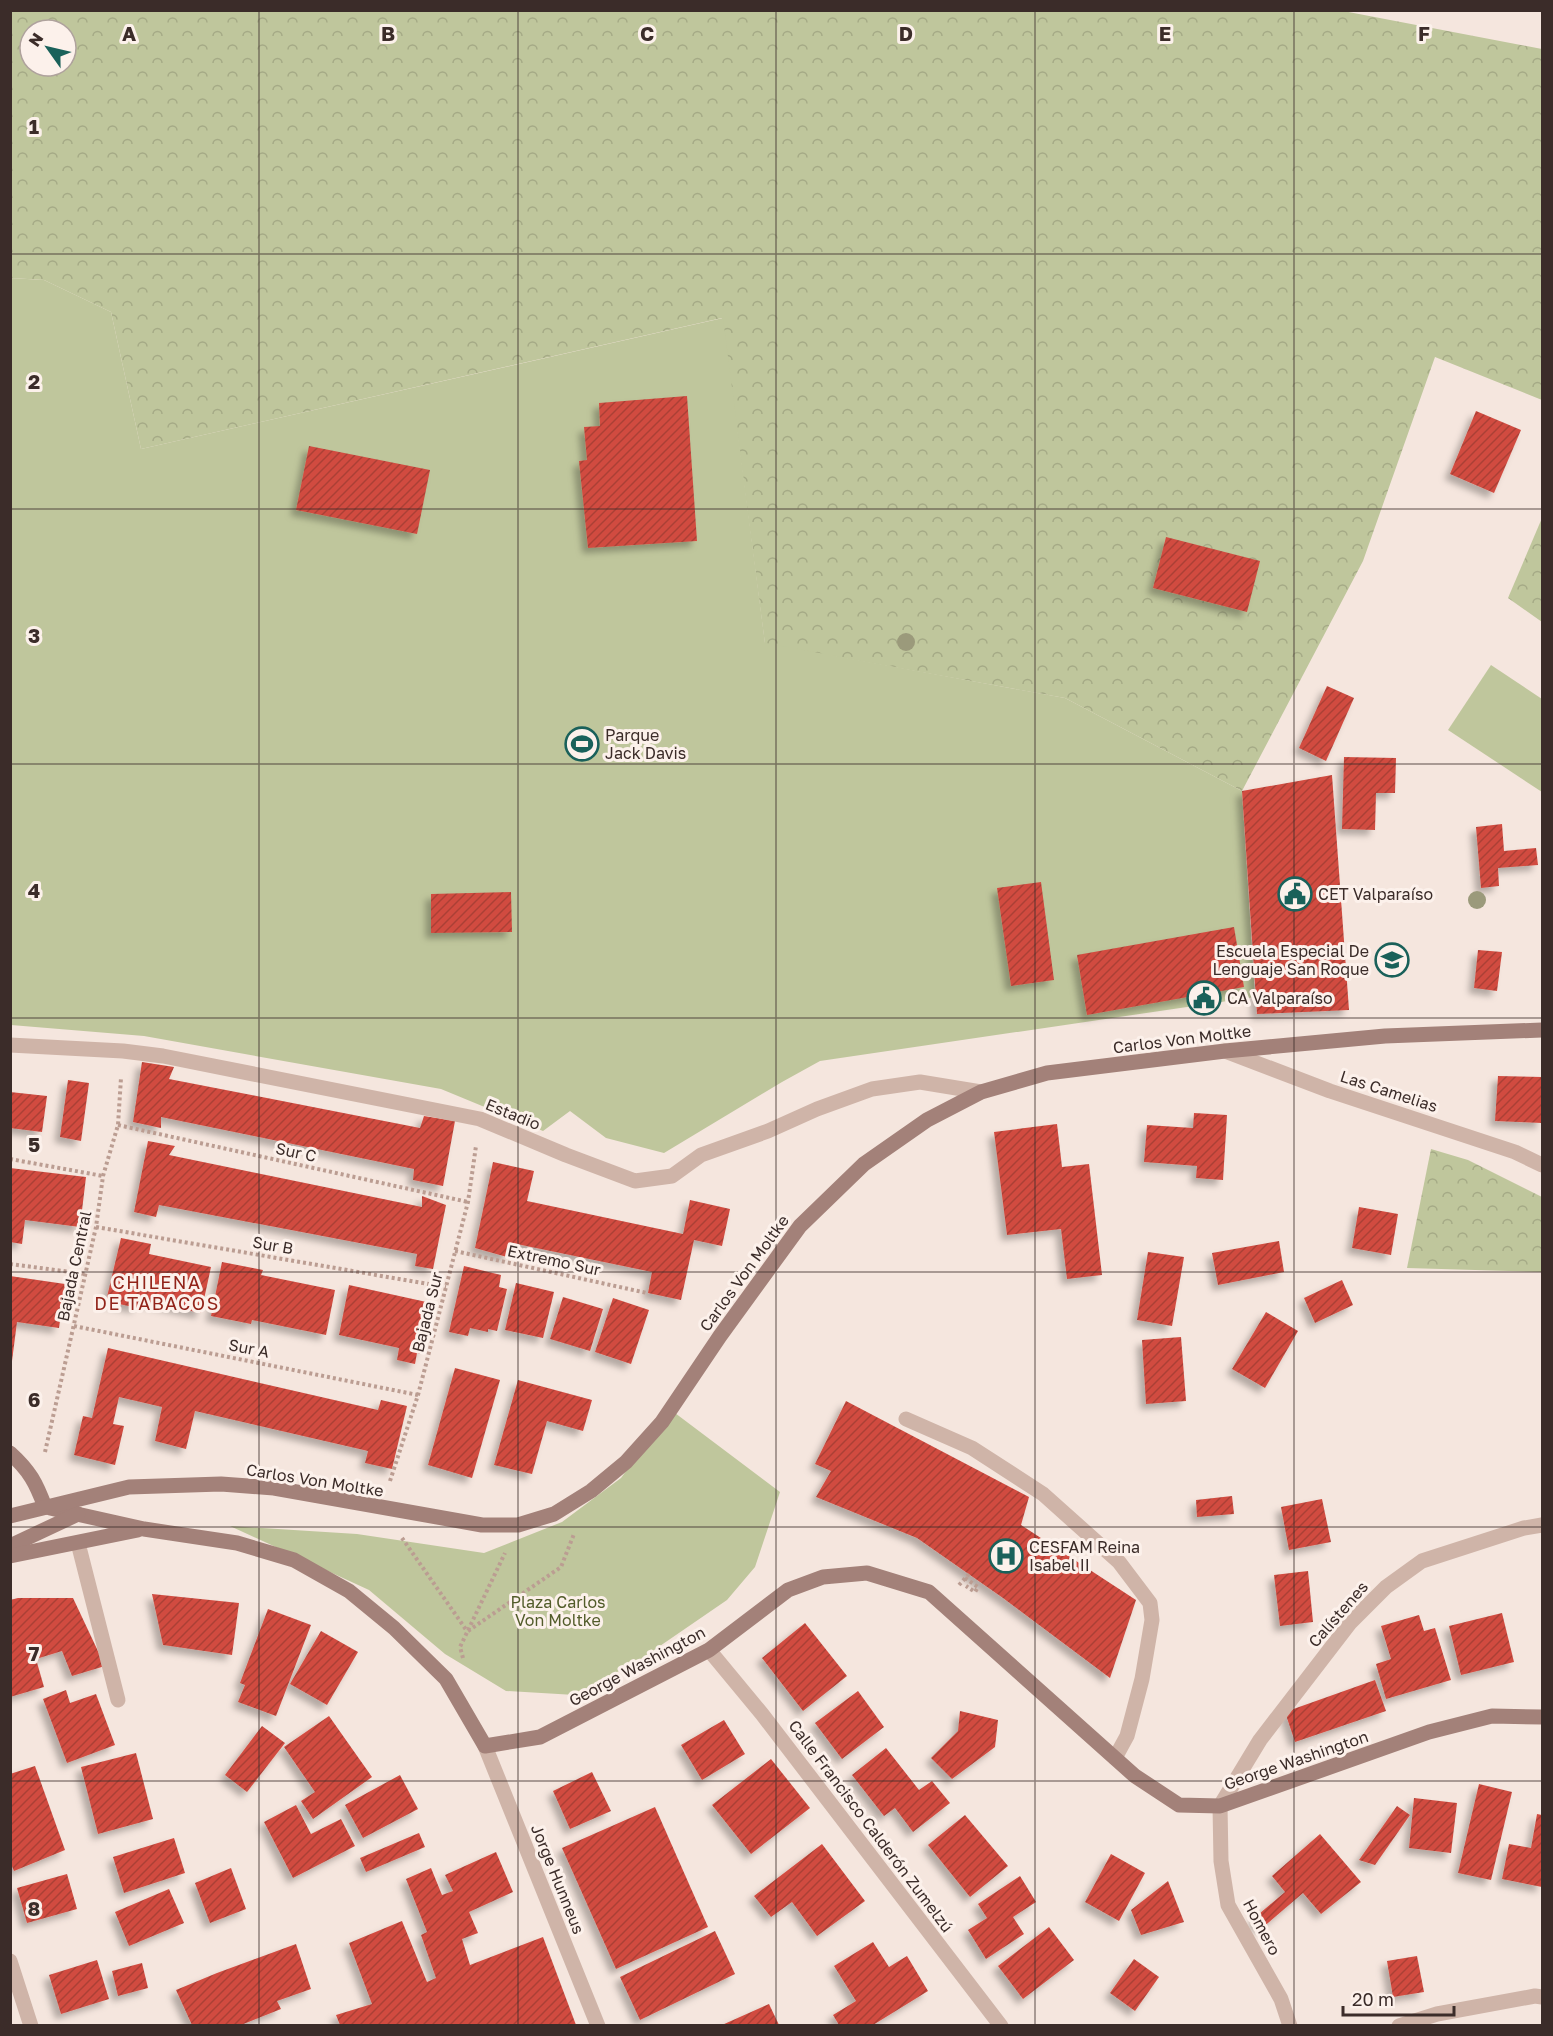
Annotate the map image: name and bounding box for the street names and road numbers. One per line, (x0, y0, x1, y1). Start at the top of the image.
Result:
street label: Carlos Von Moltke (1112, 1021, 1252, 1057)
street label: Las Camelias (1338, 1066, 1440, 1116)
street label: Estadio (483, 1094, 543, 1134)
street label: Sur C (274, 1138, 318, 1166)
street label: Bajada Central (53, 1209, 95, 1323)
street label: Carlos Von Moltke (695, 1211, 793, 1335)
street label: Sur B (251, 1232, 295, 1258)
street label: Extremo Sur (506, 1240, 602, 1280)
street label: Bajada Sur (407, 1270, 447, 1354)
street label: Sur A (227, 1334, 271, 1362)
street label: Carlos Von Moltke (245, 1459, 385, 1501)
street label: Calístenes (1304, 1577, 1372, 1651)
street label: George Washington (566, 1622, 708, 1710)
street label: Calle Francisco Calderón Zumelzú (785, 1716, 957, 1936)
street label: George Washington (1221, 1726, 1371, 1794)
street label: Jorge Hunneus (527, 1821, 589, 1937)
street label: Homero (1239, 1895, 1285, 1959)

